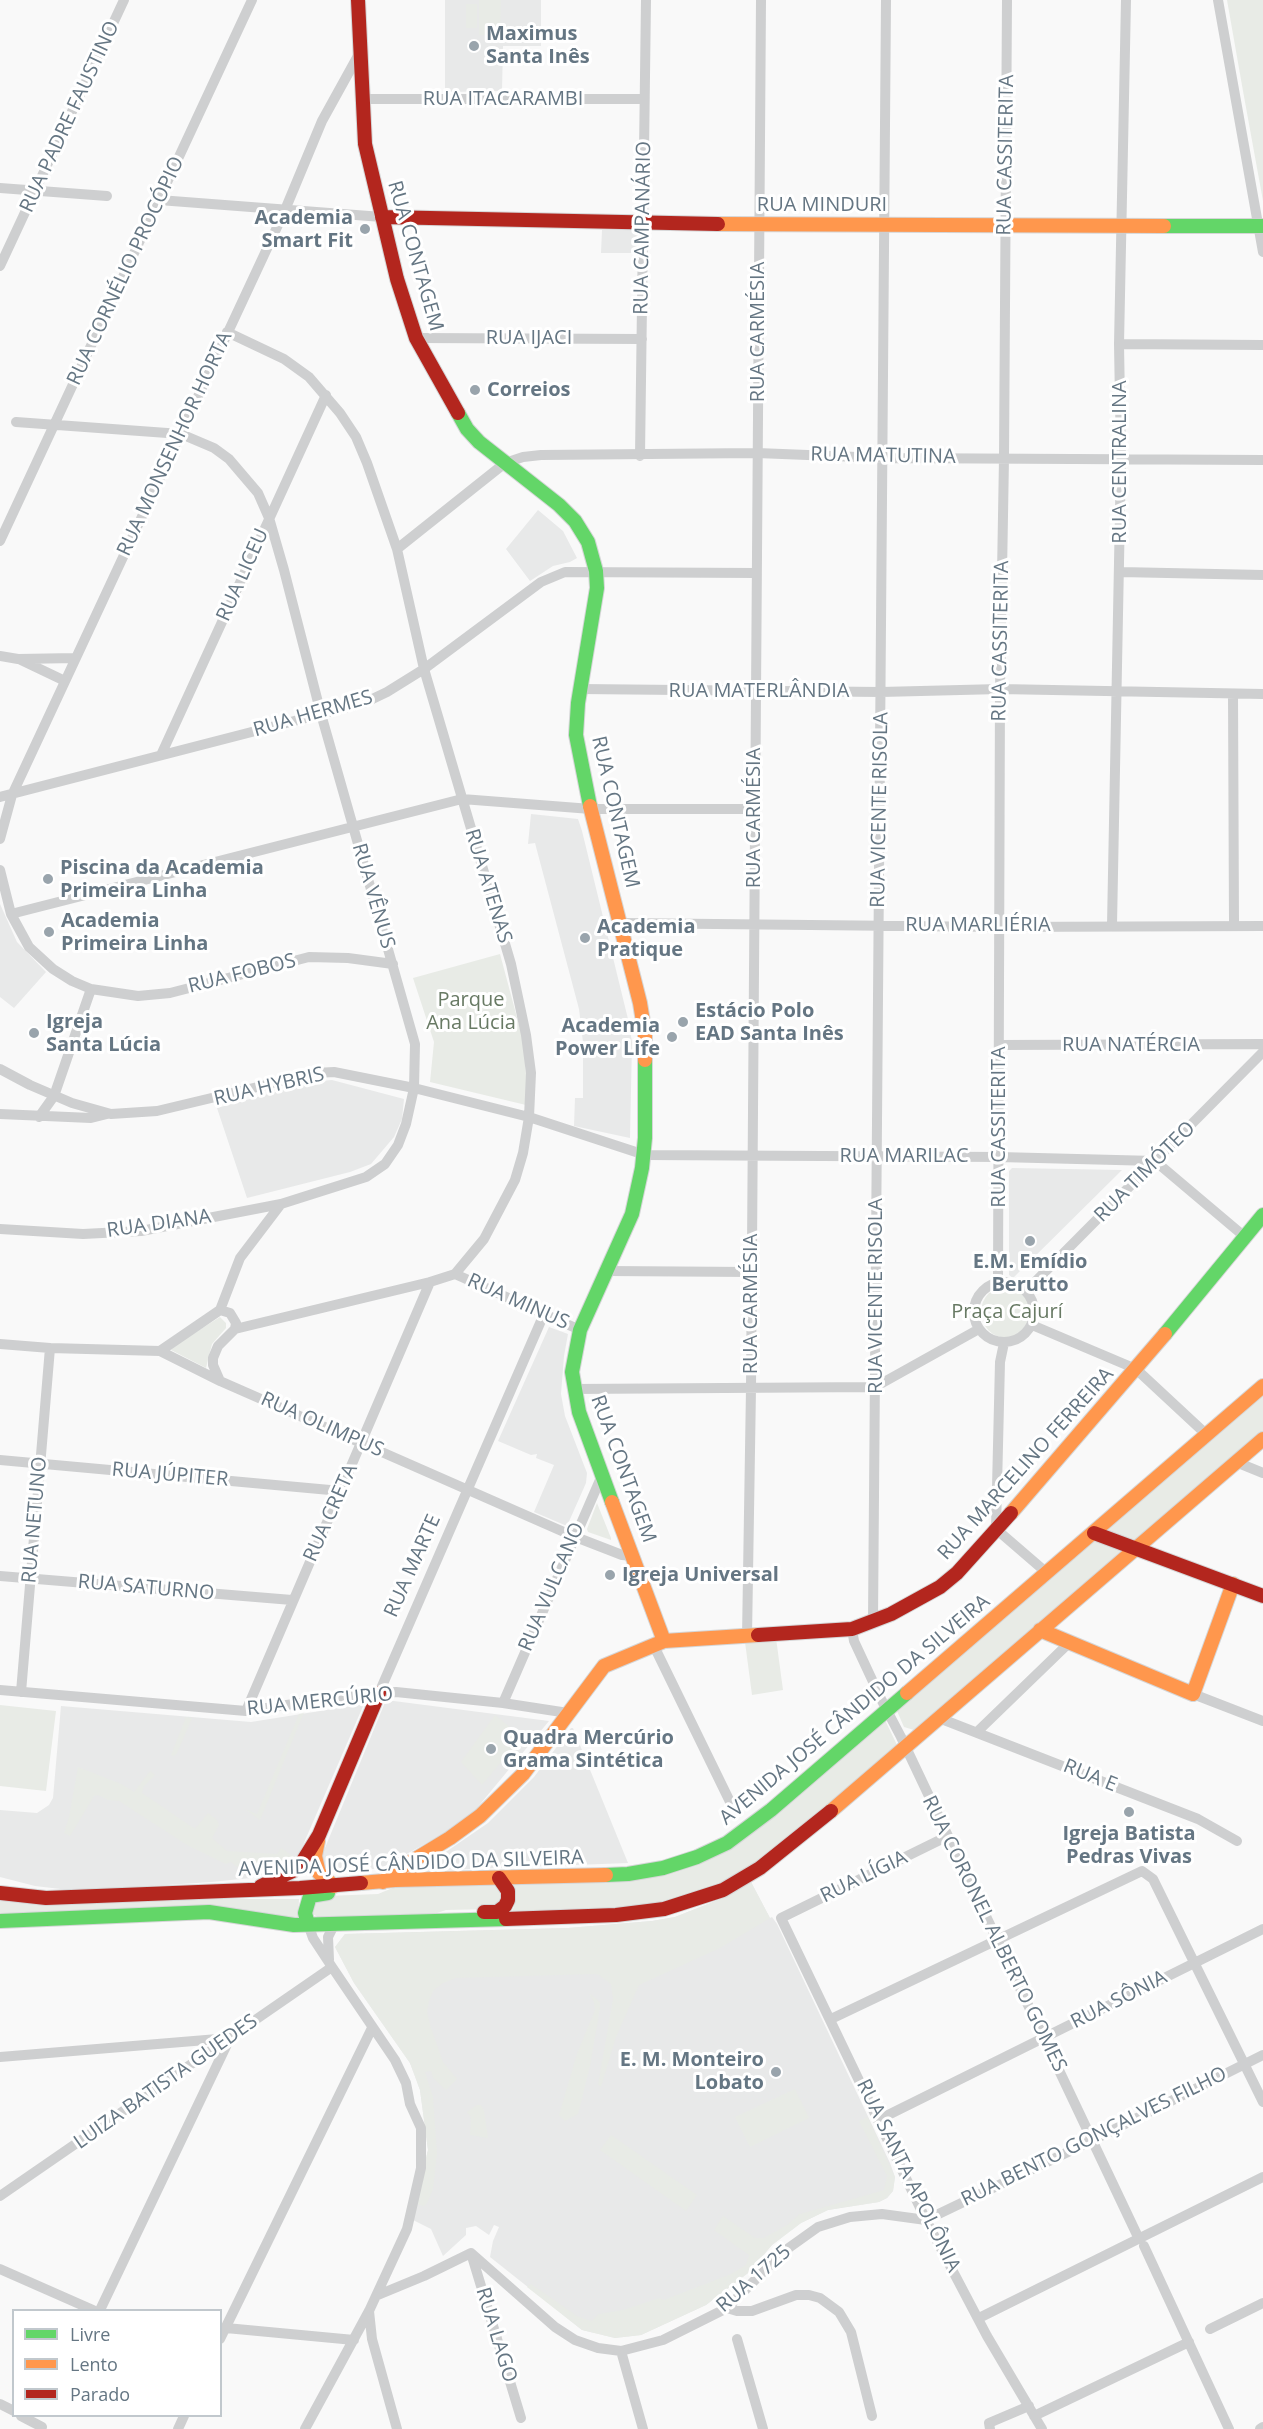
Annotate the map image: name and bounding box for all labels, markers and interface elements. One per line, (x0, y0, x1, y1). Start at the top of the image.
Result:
street label: RUA PADRE FAUSTINO (15, 18, 125, 216)
place label: Maximus Santa Inês (486, 22, 590, 69)
marker: Maximus Santa Inês (467, 39, 481, 53)
street label: RUA CASSITERITA (993, 74, 1019, 236)
street label: RUA ITACARAMBI (423, 87, 583, 111)
street label: RUA CAMPANÁRIO (629, 141, 657, 315)
street label: RUA CORNÉLIO PROCÓPIO (62, 153, 190, 389)
street label: RUA CONTAGEM (382, 178, 448, 334)
street label: RUA MINDURI (757, 193, 887, 217)
place label: Academia Smart Fit (255, 206, 353, 253)
marker: Academia Smart Fit (358, 222, 372, 236)
street label: RUA CARMÉSIA (746, 262, 770, 402)
street label: RUA IJACI (486, 326, 572, 350)
street label: RUA MONSENHOR HORTA (112, 328, 238, 560)
place label: Correios (487, 378, 571, 402)
street label: RUA CENTRALINA (1108, 380, 1132, 544)
marker: Correios (468, 383, 482, 397)
street label: RUA MATUTINA (810, 443, 956, 469)
street label: RUA LICEU (212, 525, 274, 625)
street label: RUA CASSITERITA (988, 560, 1014, 722)
street label: RUA MATERLÂNDIA (669, 679, 849, 703)
street label: RUA HERMES (251, 686, 375, 742)
street label: RUA VICENTE RISOLA (866, 712, 894, 908)
street label: RUA CONTAGEM (586, 734, 644, 890)
street label: RUA CARMÉSIA (742, 748, 766, 888)
street label: RUA ATENAS (459, 826, 517, 946)
street label: RUA VÊNUS (347, 841, 399, 951)
place label: Piscina da Academia Primeira Linha (60, 856, 264, 903)
marker: Piscina da Academia Primeira Linha (41, 872, 55, 886)
place label: Academia Primeira Linha (61, 909, 208, 956)
street label: RUA MARLIÉRIA (905, 913, 1051, 937)
place label: Academia Pratique (597, 915, 695, 962)
marker: Academia Primeira Linha (42, 925, 56, 939)
marker: Academia Pratique (578, 931, 592, 945)
street label: RUA FOBOS (186, 949, 298, 999)
park label: Parque Ana Lúcia (426, 988, 516, 1035)
place label: Estácio Polo EAD Santa Inês (695, 999, 844, 1046)
place label: Igreja Santa Lúcia (46, 1010, 161, 1057)
place label: Academia Power Life (555, 1014, 660, 1061)
marker: Estácio Polo EAD Santa Inês (676, 1015, 690, 1029)
marker: Igreja Santa Lúcia (27, 1026, 41, 1040)
marker: Academia Power Life (665, 1030, 679, 1044)
street label: RUA NATÉRCIA (1062, 1033, 1200, 1057)
street label: RUA CASSITERITA (987, 1046, 1011, 1208)
street label: RUA HYBRIS (211, 1063, 327, 1111)
street label: RUA TIMÓTEO (1090, 1117, 1200, 1227)
street label: RUA MARILAC (839, 1144, 969, 1168)
street label: RUA VICENTE RISOLA (864, 1198, 888, 1394)
street label: RUA DIANA (105, 1205, 213, 1243)
street label: RUA CARMÉSIA (739, 1234, 763, 1374)
marker: E.M. Emídio Berutto (1023, 1234, 1037, 1248)
place label: E.M. Emídio Berutto (973, 1250, 1087, 1297)
street label: RUA MINUS (463, 1269, 573, 1335)
park label: Praça Cajurí (951, 1300, 1063, 1324)
street label: RUA MARCELINO FERREIRA (933, 1363, 1119, 1565)
street label: RUA OLIMPUS (257, 1387, 387, 1463)
street label: RUA CONTAGEM (585, 1392, 661, 1546)
street label: RUA NETUNO (18, 1456, 52, 1584)
street label: RUA JÚPITER (111, 1458, 229, 1492)
street label: RUA CRETA (299, 1460, 363, 1566)
street label: RUA MARTE (380, 1511, 446, 1621)
street label: RUA VULCANO (514, 1519, 590, 1655)
place label: Igreja Universal (622, 1563, 779, 1587)
marker: Igreja Universal (603, 1568, 617, 1582)
street label: RUA SATURNO (77, 1570, 215, 1606)
street label: AVENIDA JOSÉ CÂNDIDO DA SILVEIRA (715, 1590, 995, 1830)
street label: RUA MERCÚRIO (246, 1682, 394, 1722)
place label: Quadra Mercúrio Grama Sintética (503, 1726, 674, 1773)
marker: Quadra Mercúrio Grama Sintética (484, 1742, 498, 1756)
street label: RUA E (1060, 1754, 1120, 1798)
street label: RUA CORONEL ALBERTO GOMES (917, 1792, 1071, 2076)
marker: Igreja Batista Pedras Vivas (1122, 1805, 1136, 1819)
place label: Igreja Batista Pedras Vivas (1062, 1822, 1196, 1869)
street label: AVENIDA JOSÉ CÂNDIDO DA SILVEIRA (238, 1846, 584, 1882)
street label: RUA LÍGIA (817, 1846, 911, 1908)
street label: RUA SÔNIA (1067, 1966, 1171, 2034)
street label: LUIZA BATISTA GUEDES (70, 2009, 262, 2155)
place label: E. M. Monteiro Lobato (620, 2048, 764, 2095)
street label: RUA BENTO GONÇALVES FILHO (957, 2062, 1231, 2212)
marker: E. M. Monteiro Lobato (769, 2065, 783, 2079)
street label: RUA SANTA APOLÔNIA (851, 2076, 965, 2276)
street label: RUA 1725 (712, 2240, 796, 2318)
street label: RUA LAGO (470, 2285, 522, 2385)
legend (12, 2309, 222, 2417)
text: Livre (70, 2322, 110, 2346)
text: Lento (70, 2352, 118, 2376)
text: Parado (70, 2382, 130, 2406)

